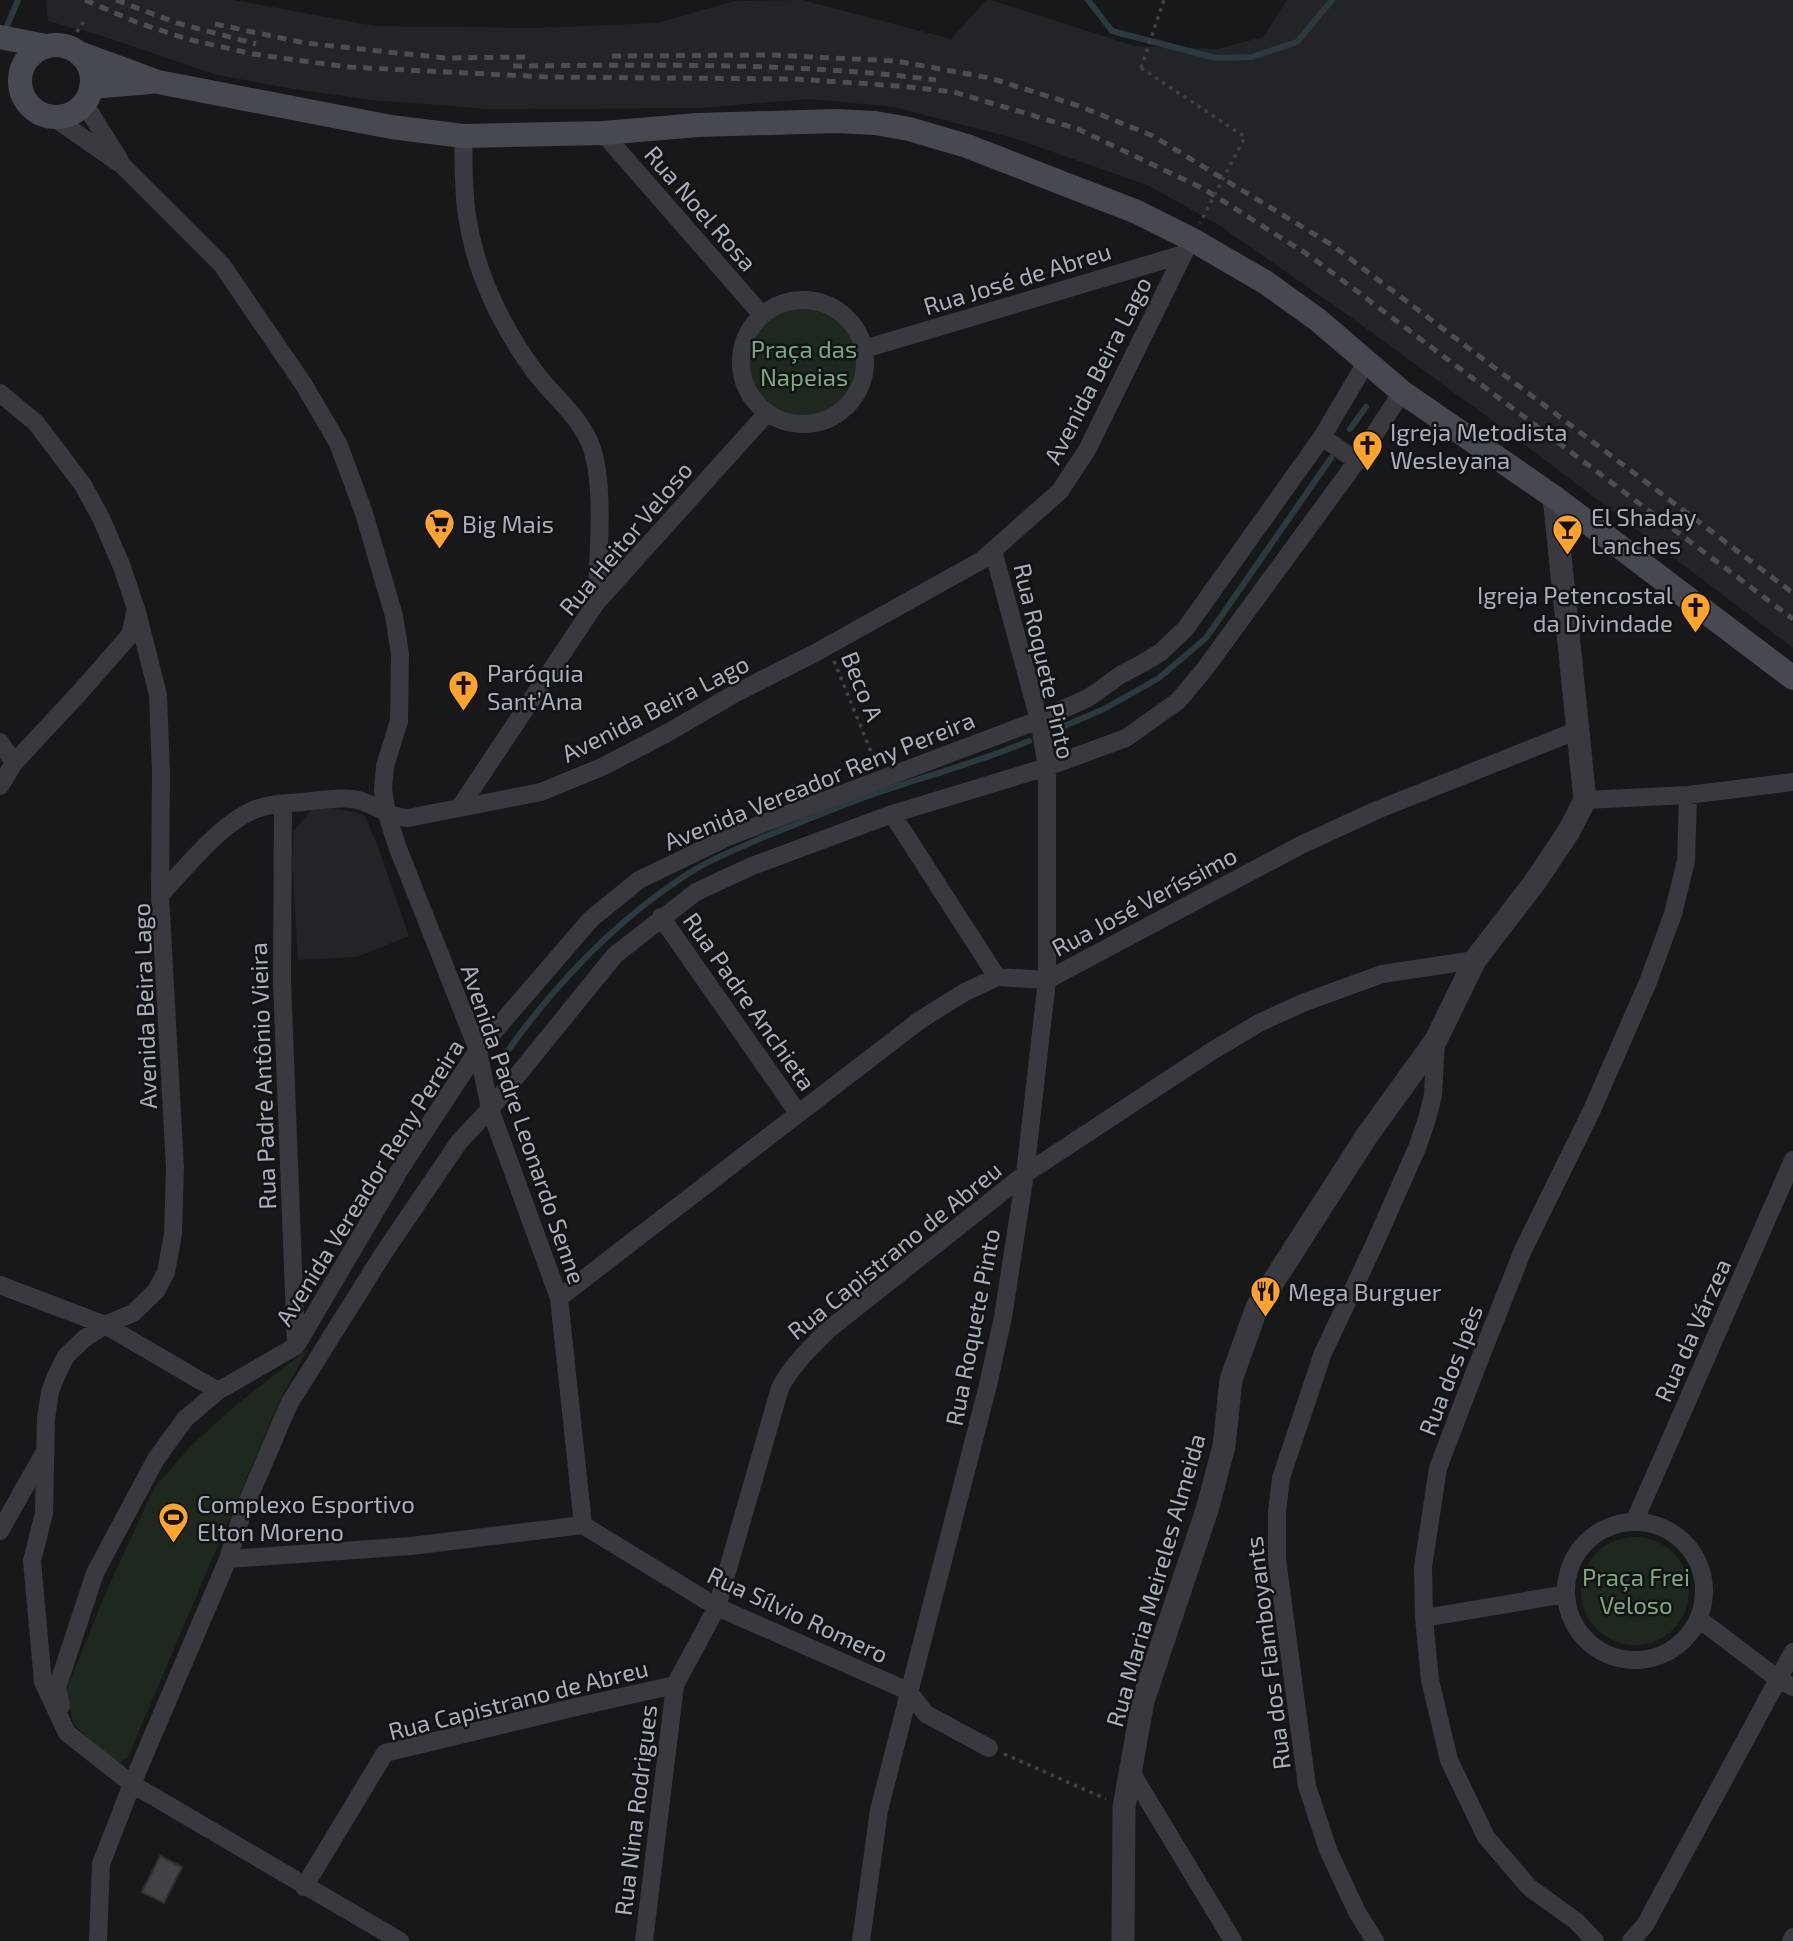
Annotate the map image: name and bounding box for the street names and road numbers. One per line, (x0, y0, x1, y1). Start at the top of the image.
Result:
street label: Rua Noel Rosa (639, 140, 763, 276)
street label: Rua José de Abreu (920, 236, 1114, 320)
street label: Avenida Beira Lago (1037, 271, 1157, 469)
street label: Rua Heitor Veloso (552, 455, 698, 621)
street label: Rua Roquete Pinto (1008, 560, 1082, 762)
street label: Beco A (836, 647, 890, 725)
street label: Avenida Beira Lago (556, 648, 754, 768)
street label: Avenida Vereador Reny Pereira (660, 704, 978, 856)
street label: Rua José Veríssimo (1047, 840, 1241, 962)
street label: Avenida Beira Lago (126, 902, 162, 1110)
street label: Rua Padre Anchieta (678, 906, 822, 1096)
street label: Rua Padre Antônio Vieira (243, 942, 281, 1210)
street label: Avenida Padre Leonardo Senne (456, 961, 592, 1287)
street label: Avenida Vereador Reny Pereira (269, 1033, 469, 1331)
street label: Rua Capistrano de Abreu (781, 1155, 1007, 1345)
street label: Rua Roquete Pinto (939, 1226, 1005, 1428)
street label: Rua da Várzea (1647, 1254, 1737, 1406)
street label: Rua dos Ipês (1412, 1301, 1488, 1439)
street label: Rua Maria Meireles Almeida (1099, 1430, 1211, 1730)
street label: Rua dos Flamboyants (1238, 1535, 1296, 1771)
street label: Rua Sílvio Romero (703, 1559, 893, 1669)
street label: Rua Capistrano de Abreu (385, 1653, 651, 1745)
street label: Rua Nina Rodrigues (608, 1703, 662, 1917)

